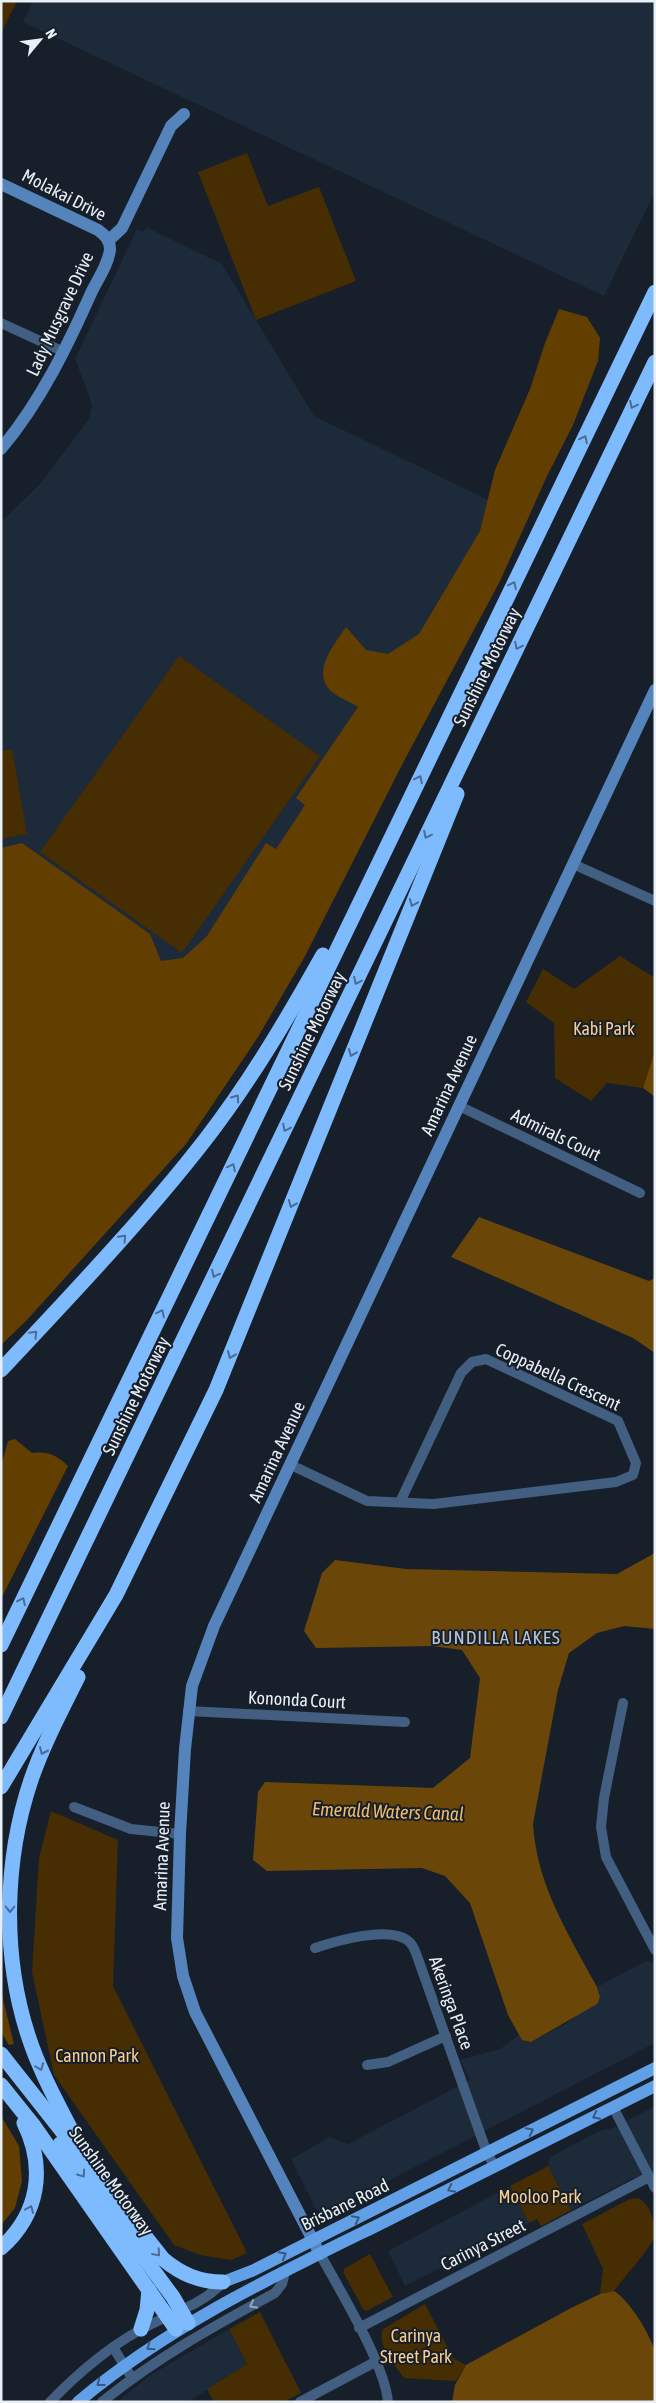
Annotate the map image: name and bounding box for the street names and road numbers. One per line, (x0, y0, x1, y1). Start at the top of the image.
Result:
street label: Molakai Drive (19, 164, 110, 225)
street label: Lady Musgrave Drive (22, 248, 98, 379)
street label: Sunshine Motorway (449, 604, 524, 729)
street label: Sunshine Motorway (274, 968, 349, 1093)
street label: Amarina Avenue (416, 1031, 481, 1139)
street label: Admirals Court (508, 1104, 604, 1165)
street label: Sunshine Motorway (98, 1333, 173, 1458)
street label: Coppabella Crescent (492, 1338, 624, 1415)
street label: Amarina Avenue (244, 1398, 309, 1506)
street label: Kononda Court (248, 1686, 346, 1713)
street label: Amarina Avenue (149, 1801, 174, 1911)
street label: Akeringa Place (425, 1953, 478, 2052)
street label: Sunshine Motorway (65, 2122, 158, 2239)
street label: Brisbane Road (297, 2174, 392, 2235)
street label: Carinya Street (437, 2214, 529, 2275)

